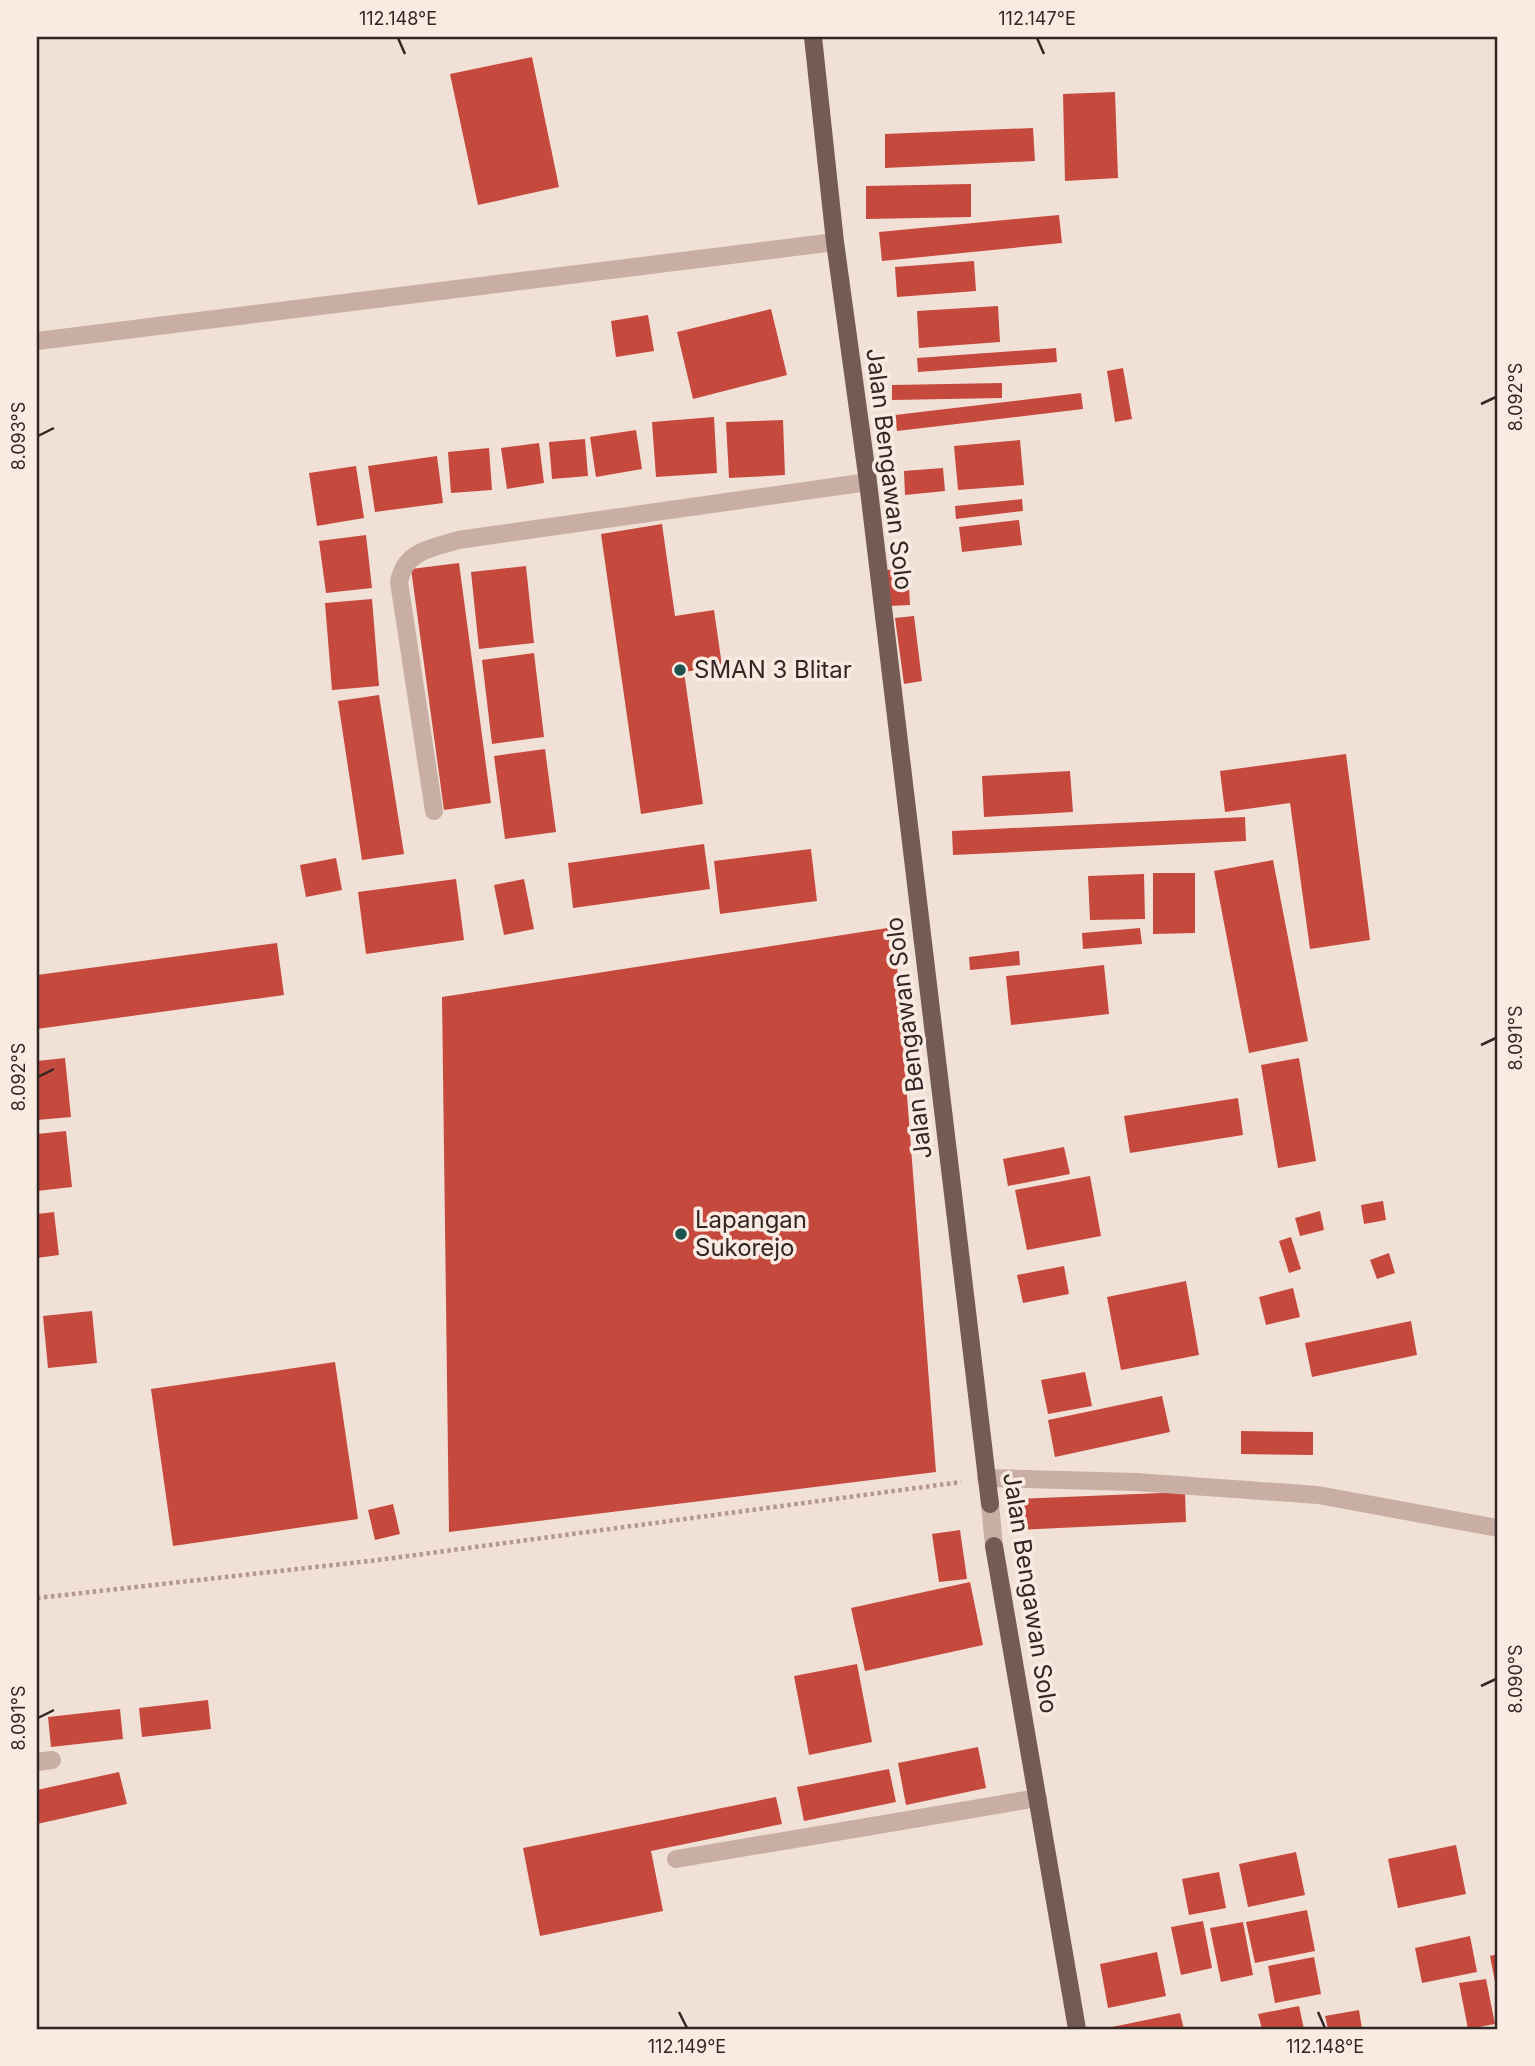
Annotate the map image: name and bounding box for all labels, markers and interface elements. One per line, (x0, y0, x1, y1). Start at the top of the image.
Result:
text: 112.148°E (359, 8, 437, 29)
text: 112.147°E (998, 8, 1076, 29)
street label: Jalan Bengawan Solo (860, 346, 919, 592)
text: 8.092°S (1505, 363, 1526, 431)
text: 8.093°S (8, 402, 29, 470)
place label: SMAN 3 Blitar (694, 655, 852, 684)
marker: SMAN 3 Blitar (672, 662, 688, 678)
street label: Jalan Bengawan Solo (879, 915, 938, 1161)
text: 8.091°S (1505, 1005, 1526, 1071)
text: 8.092°S (8, 1043, 29, 1111)
place label: Lapangan Sukorejo (695, 1205, 807, 1262)
marker: Lapangan Sukorejo (673, 1226, 689, 1242)
street label: Jalan Bengawan Solo (997, 1470, 1064, 1715)
text: 8.090°S (1505, 1644, 1526, 1714)
text: 8.091°S (8, 1685, 29, 1751)
text: 112.149°E (648, 2036, 726, 2057)
text: 112.148°E (1286, 2036, 1364, 2057)

